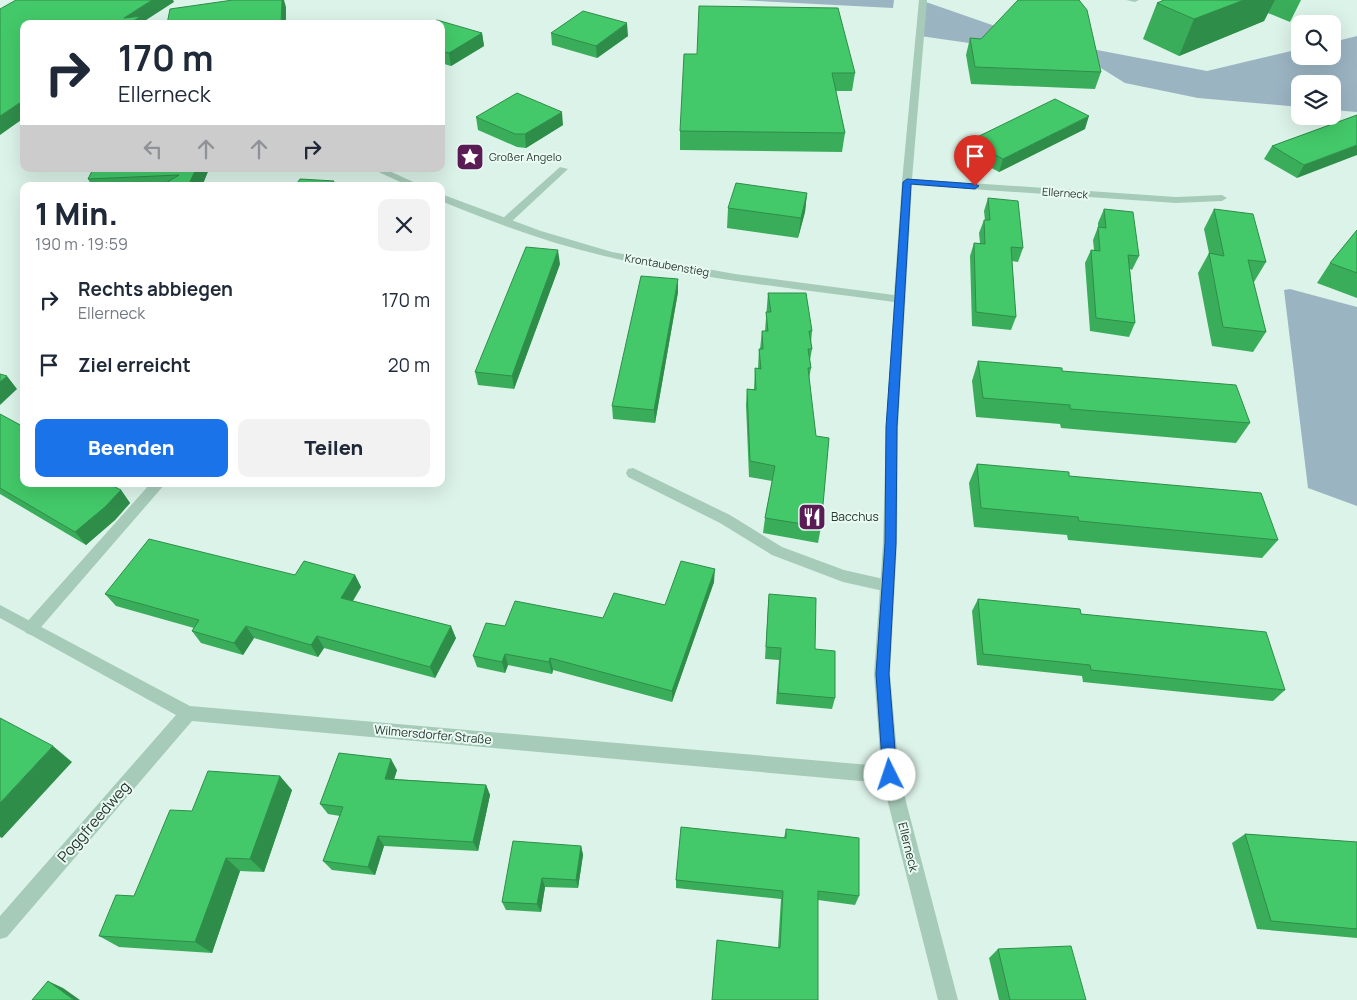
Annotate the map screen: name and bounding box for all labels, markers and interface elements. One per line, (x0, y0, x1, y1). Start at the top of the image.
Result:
map controls (1291, 15, 1341, 125)
button: search (1291, 15, 1341, 65)
text: 170 m (118, 34, 214, 82)
icon: right (35, 40, 100, 105)
button: layers (1291, 75, 1341, 125)
text: Ellerneck (118, 79, 211, 109)
icon: left (139, 135, 167, 163)
icon: ahead (192, 135, 220, 163)
icon: ahead (245, 135, 273, 163)
icon: right (298, 135, 326, 163)
pin (954, 135, 996, 186)
place icon: Großer Angelo (455, 142, 485, 172)
icon: arrive (961, 142, 989, 170)
place label: Großer Angelo (489, 149, 562, 164)
street label: Ellerneck (1041, 183, 1089, 202)
text: 1 Min. (35, 193, 118, 234)
button: close (378, 199, 430, 251)
text: 190 m · 19:59 (35, 233, 128, 255)
street label: Krontaubenstieg (624, 250, 710, 279)
text: Rechts abbiegen (78, 276, 233, 302)
icon: right (35, 286, 63, 314)
text: 170 m (382, 287, 430, 313)
text: Ellerneck (78, 302, 145, 324)
icon: arrive (35, 351, 63, 379)
text: Ziel erreicht (78, 352, 191, 378)
text: 20 m (388, 352, 430, 378)
button: Beenden (35, 419, 228, 477)
button: Teilen (238, 419, 430, 477)
restaurant icon: Bacchus (797, 502, 827, 532)
place label: Bacchus (831, 508, 879, 525)
street label: Wilmersdorfer Straße (374, 721, 492, 748)
position arrow (863, 748, 915, 800)
street label: Poggfreedweg (52, 776, 135, 867)
street label: Ellerneck (894, 820, 923, 874)

